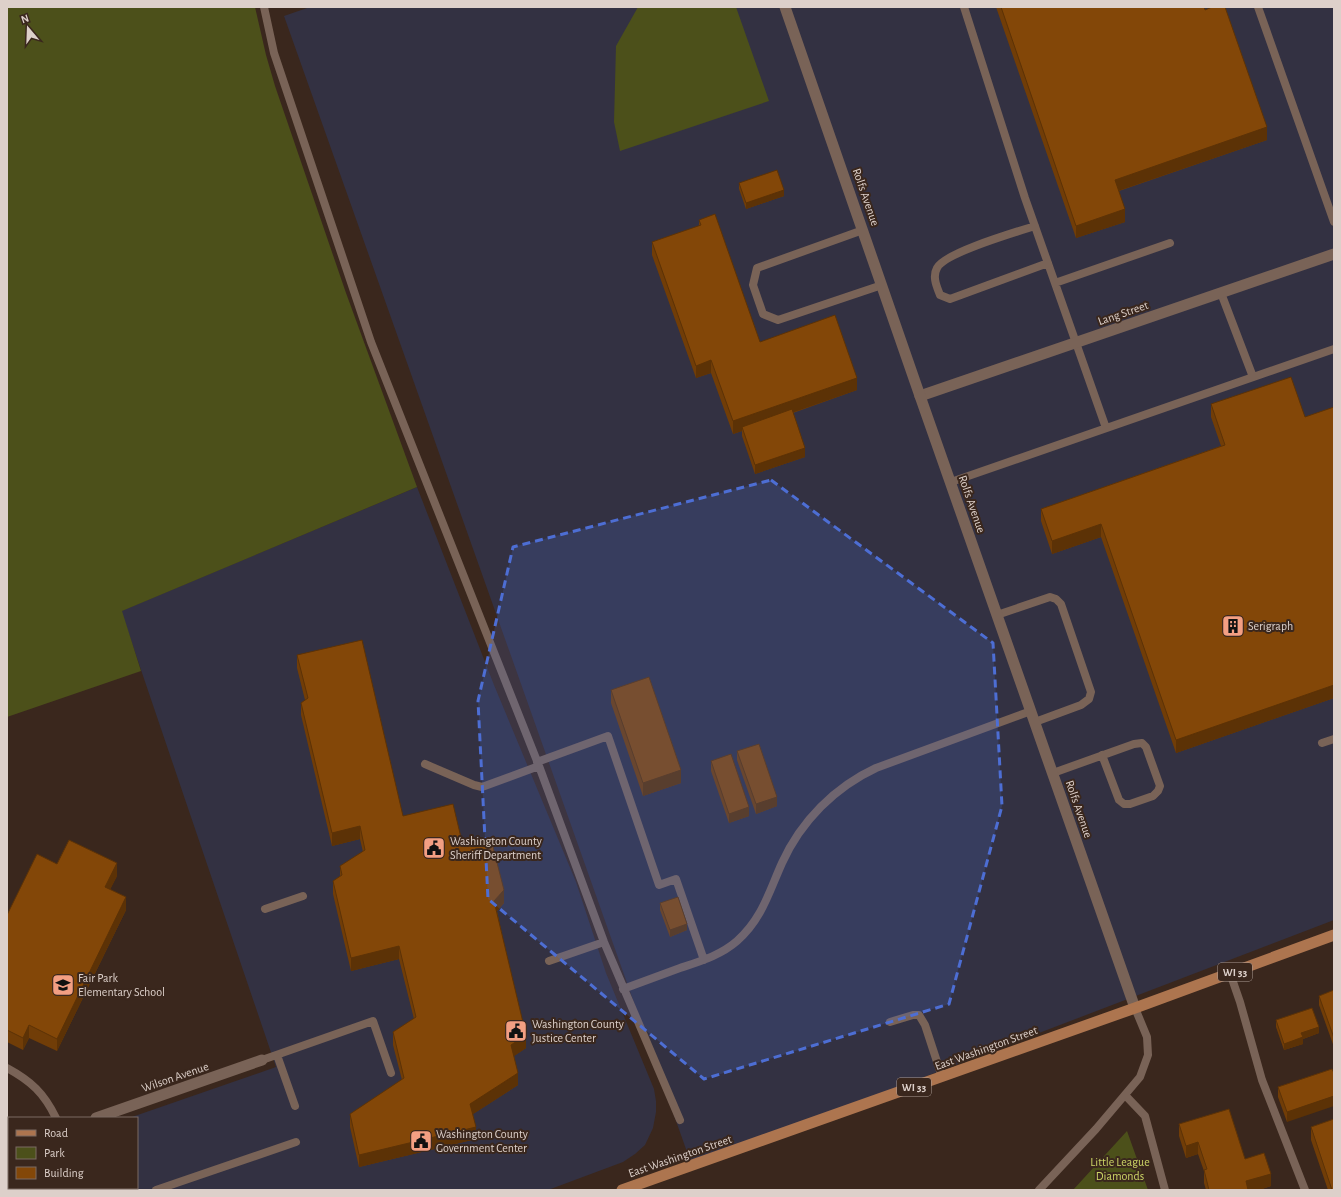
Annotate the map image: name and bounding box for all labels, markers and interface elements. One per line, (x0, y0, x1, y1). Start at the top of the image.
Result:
north arrow (8, 8, 48, 48)
text: N (19, 13, 30, 25)
street label: Rolfs Avenue (851, 167, 881, 227)
street label: Lang Street (1096, 299, 1150, 327)
street label: Rolfs Avenue (957, 474, 987, 534)
building icon: Serigraph (1220, 613, 1246, 639)
place label: Serigraph (1248, 620, 1293, 632)
street label: Rolfs Avenue (1064, 779, 1094, 839)
public building icon: Washington County Sheriff Department (421, 835, 447, 861)
place label: Washington County Sheriff Department (450, 835, 542, 861)
road number: WI 33 (1218, 963, 1252, 981)
school or university icon: Fair Park Elementary School (50, 972, 76, 998)
place label: Fair Park Elementary School (78, 972, 165, 999)
public building icon: Washington County Justice Center (503, 1018, 529, 1044)
place label: Washington County Justice Center (532, 1018, 624, 1044)
street label: East Washington Street (933, 1024, 1039, 1072)
street label: Wilson Avenue (140, 1060, 210, 1094)
road number: WI 33 (897, 1078, 931, 1096)
legend (8, 1117, 138, 1189)
text: Road (44, 1127, 68, 1139)
public building icon: Washington County Government Center (408, 1128, 434, 1154)
place label: Washington County Government Center (436, 1128, 528, 1154)
street label: East Washington Street (627, 1133, 733, 1179)
text: Park (44, 1147, 65, 1159)
park label: Little League Diamonds (1090, 1156, 1150, 1182)
text: Building (44, 1167, 84, 1179)

